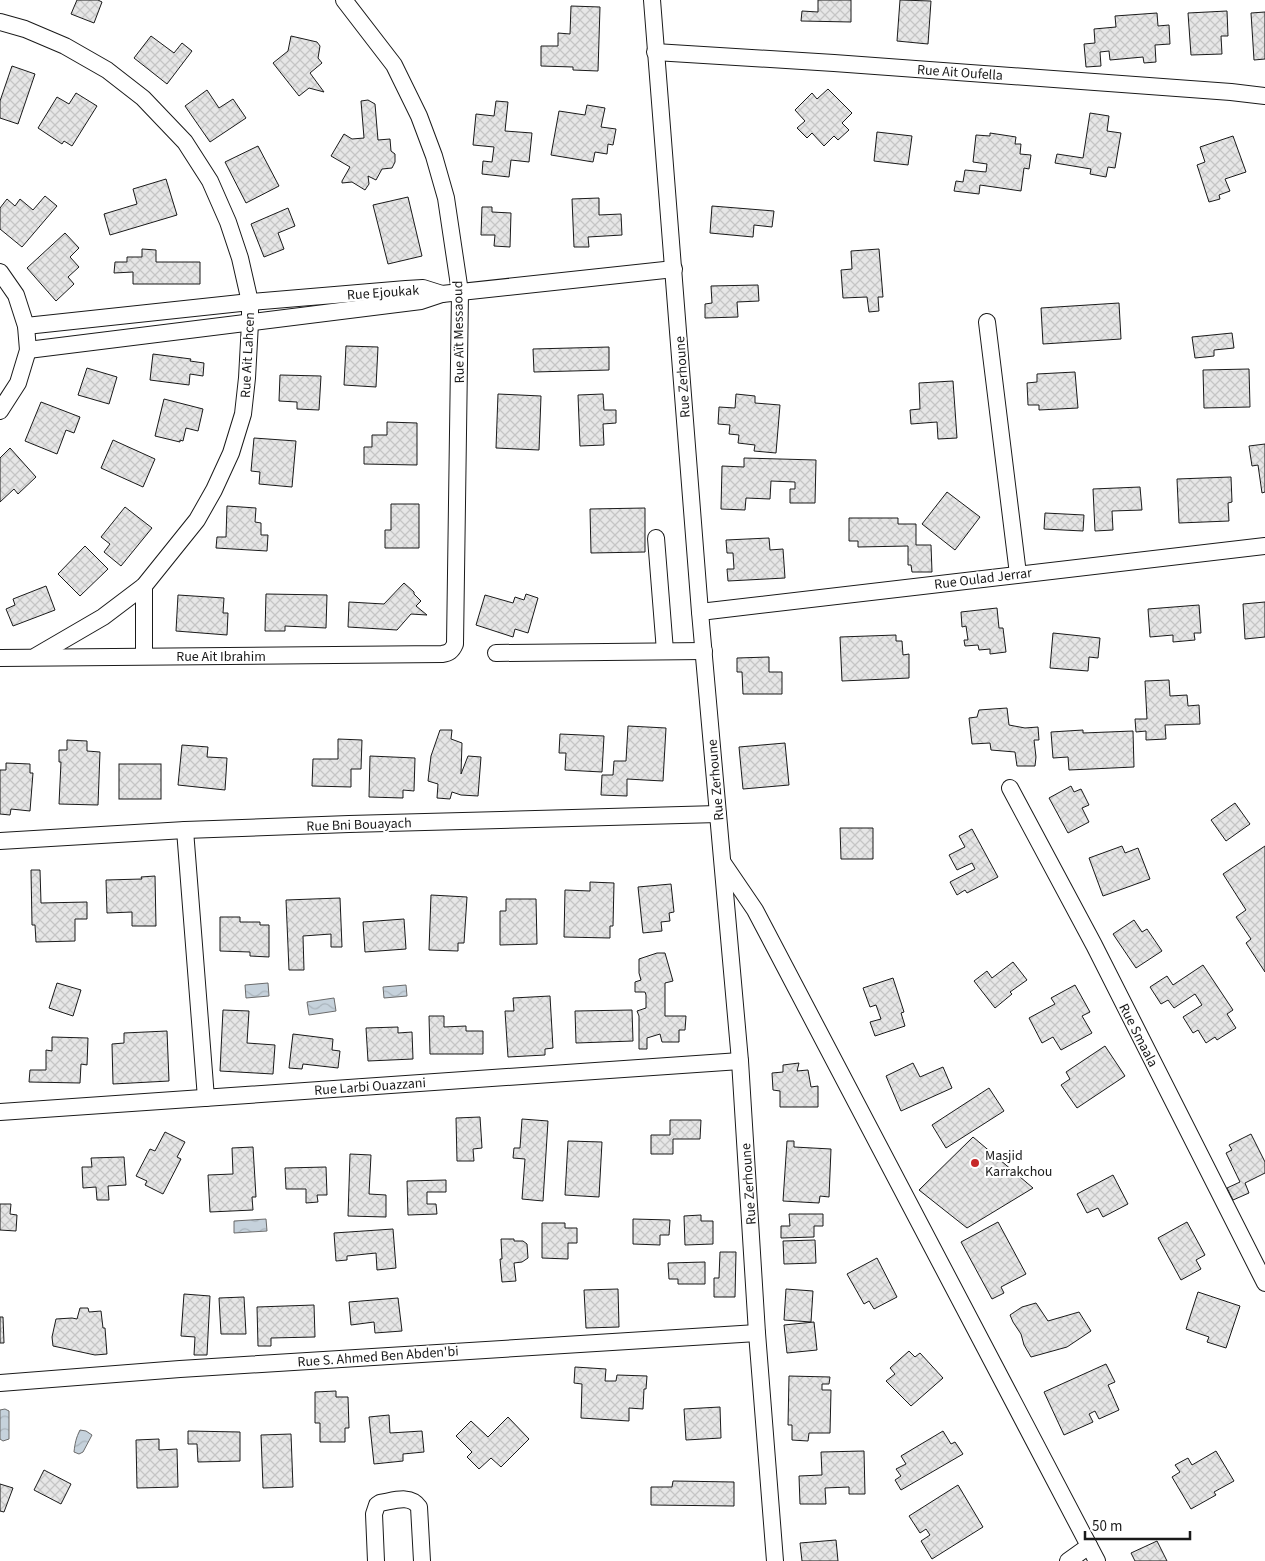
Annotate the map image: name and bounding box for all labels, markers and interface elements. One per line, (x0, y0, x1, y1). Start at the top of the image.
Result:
street label: Rue Ait Oufella (916, 60, 1003, 86)
street label: Rue Aït Messaoud (448, 280, 470, 384)
street label: Rue Ejoukak (346, 281, 420, 305)
street label: Rue Ait Lahcen (236, 312, 260, 399)
street label: Rue Zerhoune (670, 335, 696, 418)
street label: Rue Oulad Jerrar (933, 563, 1033, 595)
street label: Rue Ait Ibrahim (176, 647, 266, 667)
street label: Rue Zerhoune (702, 738, 730, 822)
street label: Rue Bni Bouayach (306, 813, 412, 837)
street label: Rue Smaala (1114, 1000, 1163, 1071)
street label: Rue Larbi Ouazzani (314, 1073, 427, 1101)
street label: Rue Zerhoune (736, 1142, 762, 1225)
place label: Masjid Karrakchou (985, 1146, 1052, 1182)
marker: Masjid Karrakchou (969, 1157, 981, 1169)
street label: Rue S. Ahmed Ben Abden'bi (297, 1341, 459, 1373)
scale bar (1085, 1508, 1190, 1540)
text: 50 m (1092, 1516, 1122, 1537)

